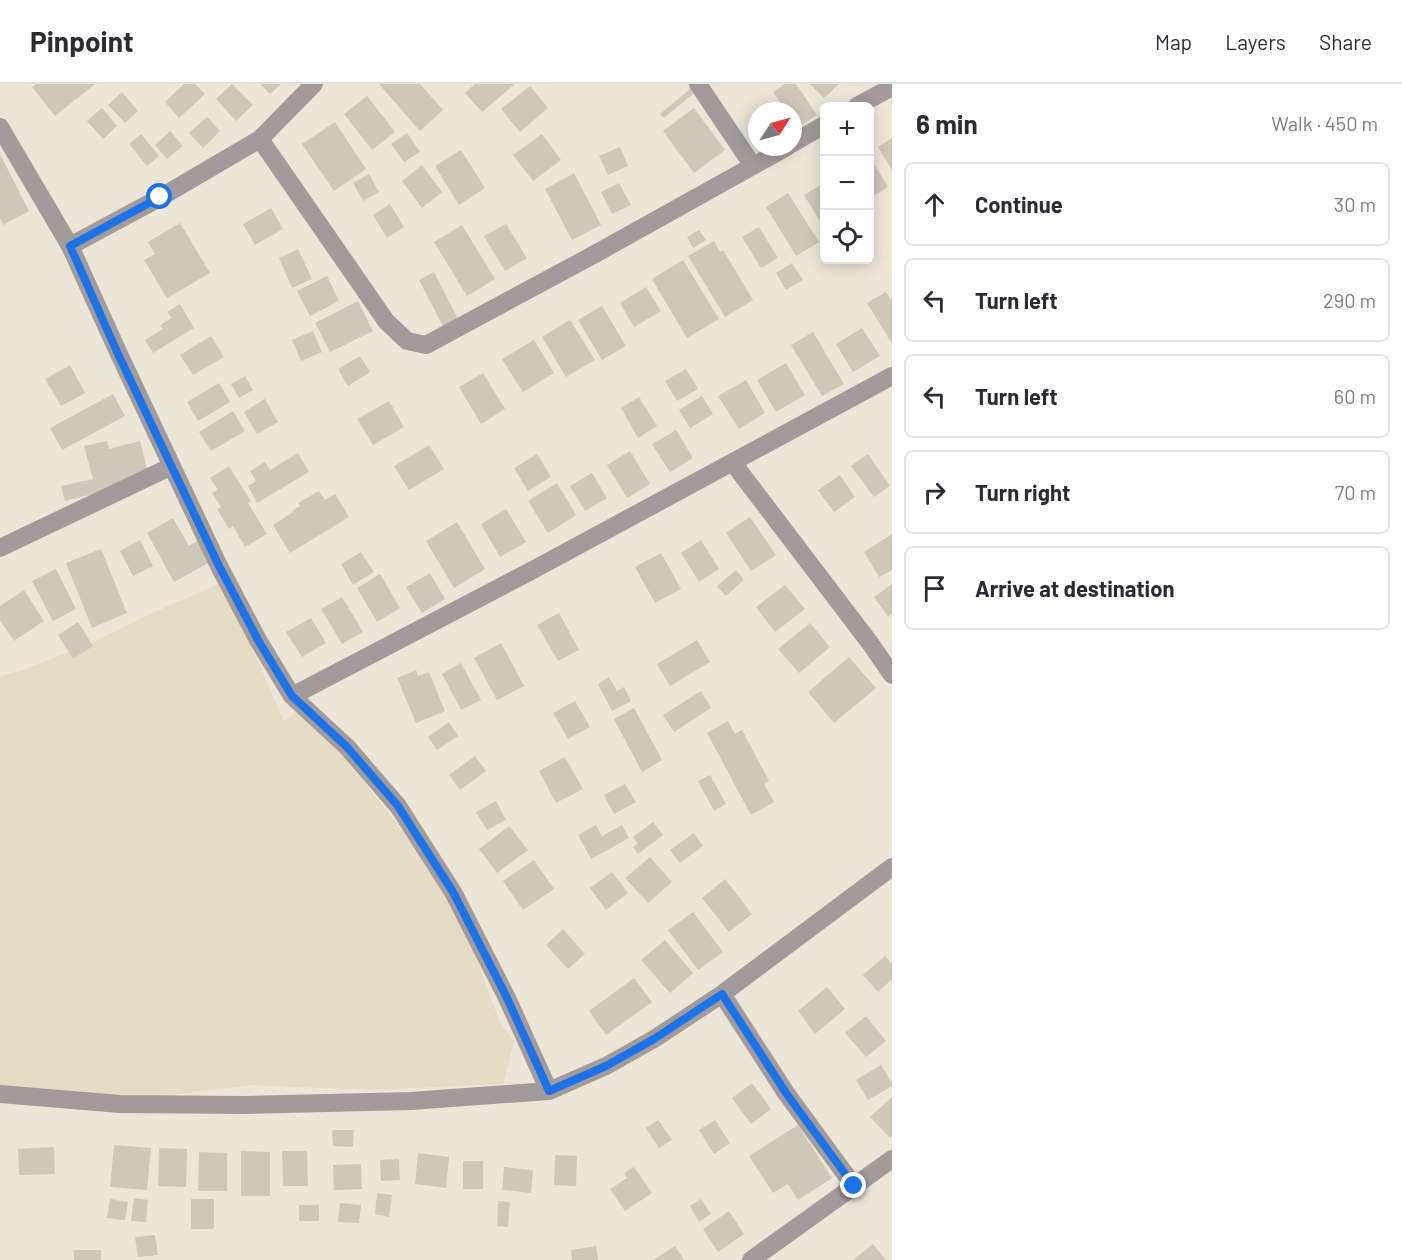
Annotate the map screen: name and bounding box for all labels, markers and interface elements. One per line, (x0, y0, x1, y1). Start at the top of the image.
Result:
text: Pinpoint (30, 24, 134, 58)
text: Map (1155, 29, 1192, 54)
text: Layers (1225, 29, 1286, 54)
text: Share (1319, 29, 1372, 54)
north arrow (748, 102, 802, 156)
map controls (820, 102, 874, 264)
button: + (820, 102, 874, 156)
text: 6 min (916, 108, 978, 139)
text: Walk · 450 m (1271, 111, 1378, 135)
button: − (820, 156, 874, 210)
route start (146, 183, 172, 209)
icon: ahead (918, 188, 951, 221)
text: Continue (975, 191, 1063, 217)
text: 30 m (1334, 192, 1376, 216)
button: locate (820, 210, 874, 264)
icon: left (918, 284, 951, 317)
text: Turn left (975, 287, 1058, 313)
text: 290 m (1323, 288, 1376, 312)
icon: left (918, 380, 951, 413)
text: Turn left (975, 383, 1058, 409)
text: 60 m (1334, 384, 1376, 408)
icon: right (918, 476, 951, 509)
text: Turn right (975, 479, 1070, 505)
text: 70 m (1335, 480, 1376, 504)
icon: arrive (918, 572, 951, 605)
text: Arrive at destination (975, 575, 1174, 601)
route end (840, 1172, 866, 1198)

